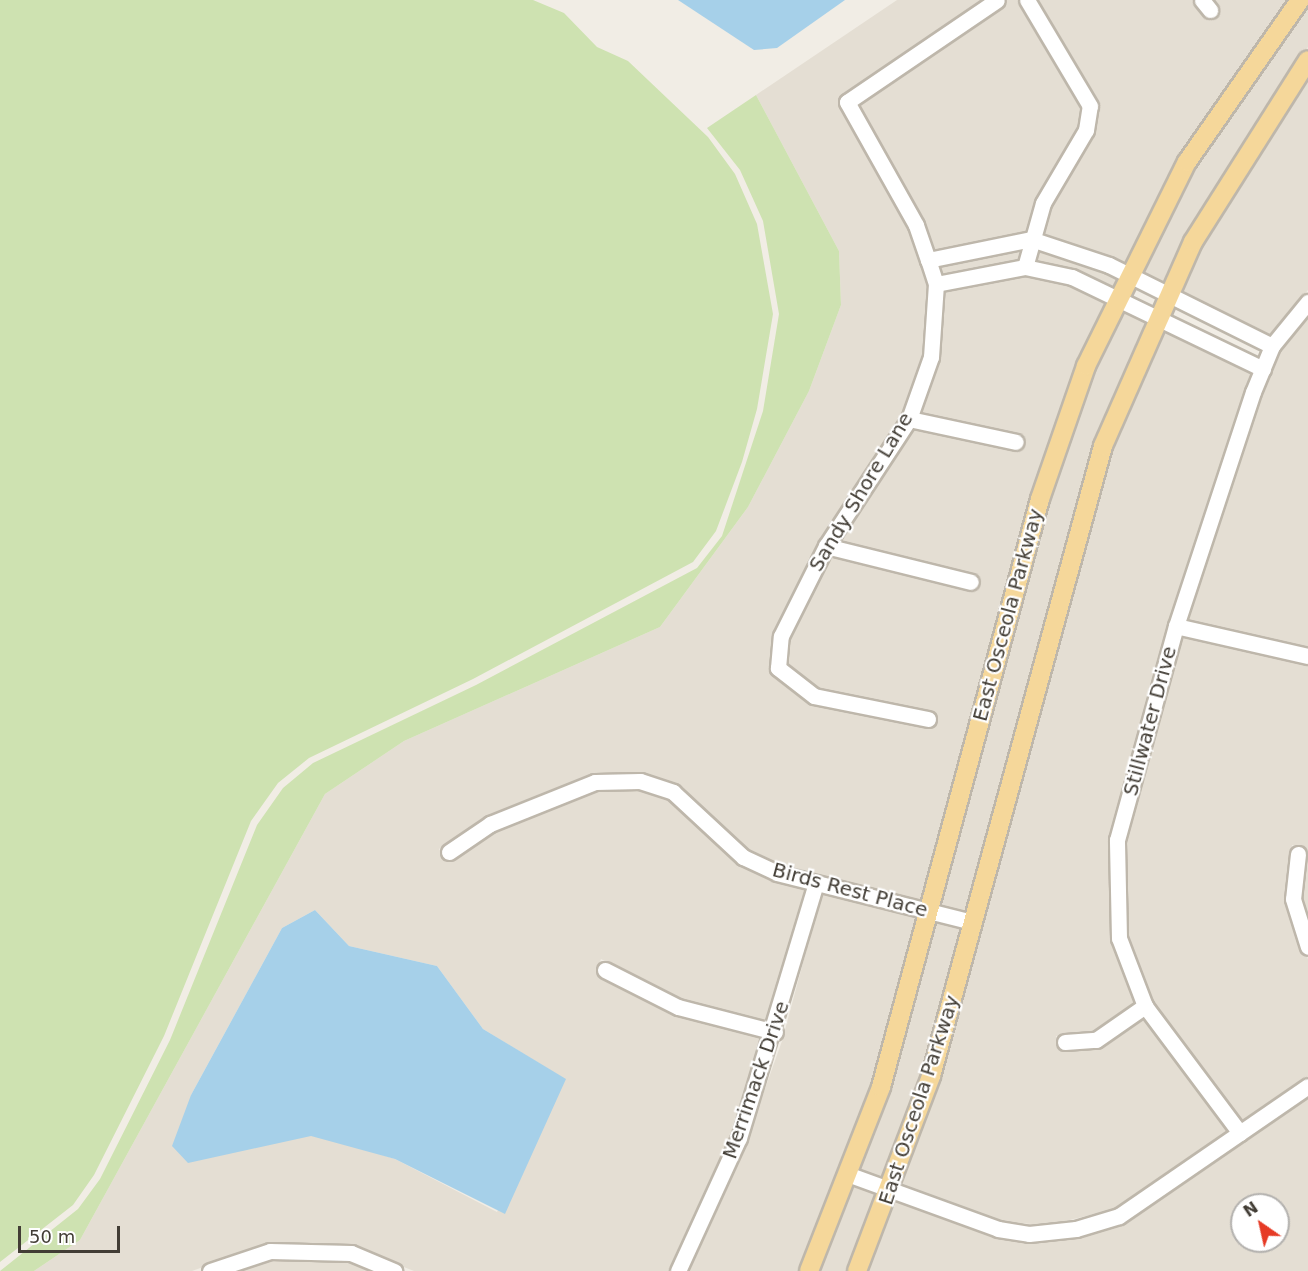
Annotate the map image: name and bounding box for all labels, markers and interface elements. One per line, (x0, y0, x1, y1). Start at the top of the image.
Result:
street label: Sandy Shore Lane (804, 408, 918, 576)
street label: East Osceola Parkway (968, 506, 1048, 724)
street label: Stillwater Drive (1118, 644, 1182, 798)
street label: Birds Rest Place (770, 858, 930, 922)
street label: East Osceola Parkway (874, 992, 964, 1208)
street label: Merrimack Drive (718, 998, 794, 1162)
north arrow (1230, 1193, 1290, 1253)
text: N (1240, 1198, 1262, 1221)
scale bar (21, 1214, 123, 1252)
text: 50 m (29, 1226, 75, 1247)

